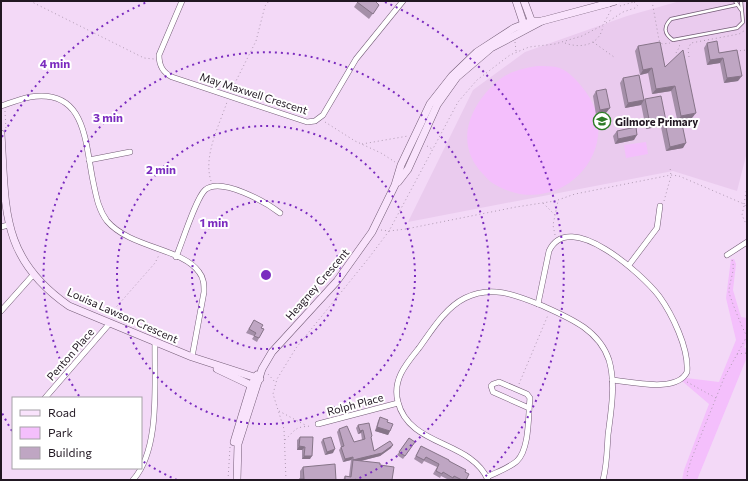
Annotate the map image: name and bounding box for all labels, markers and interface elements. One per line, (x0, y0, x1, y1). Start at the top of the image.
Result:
text: 4 min (40, 56, 70, 70)
street label: May Maxwell Crescent (198, 69, 310, 117)
text: 3 min (93, 110, 123, 124)
school or university icon: Gilmore Primary (592, 111, 612, 131)
place label: Gilmore Primary (615, 115, 698, 128)
text: 2 min (146, 162, 176, 176)
text: 1 min (200, 215, 228, 229)
street label: Heagney Crescent (283, 245, 352, 322)
centre of rings (259, 268, 273, 282)
street label: Louisa Lawson Crescent (66, 285, 181, 346)
street label: Penton Place (44, 325, 96, 383)
street label: Rolph Place (325, 390, 385, 418)
legend (12, 397, 142, 469)
text: Road (48, 405, 76, 419)
text: Park (48, 425, 74, 439)
text: Building (48, 445, 92, 459)

